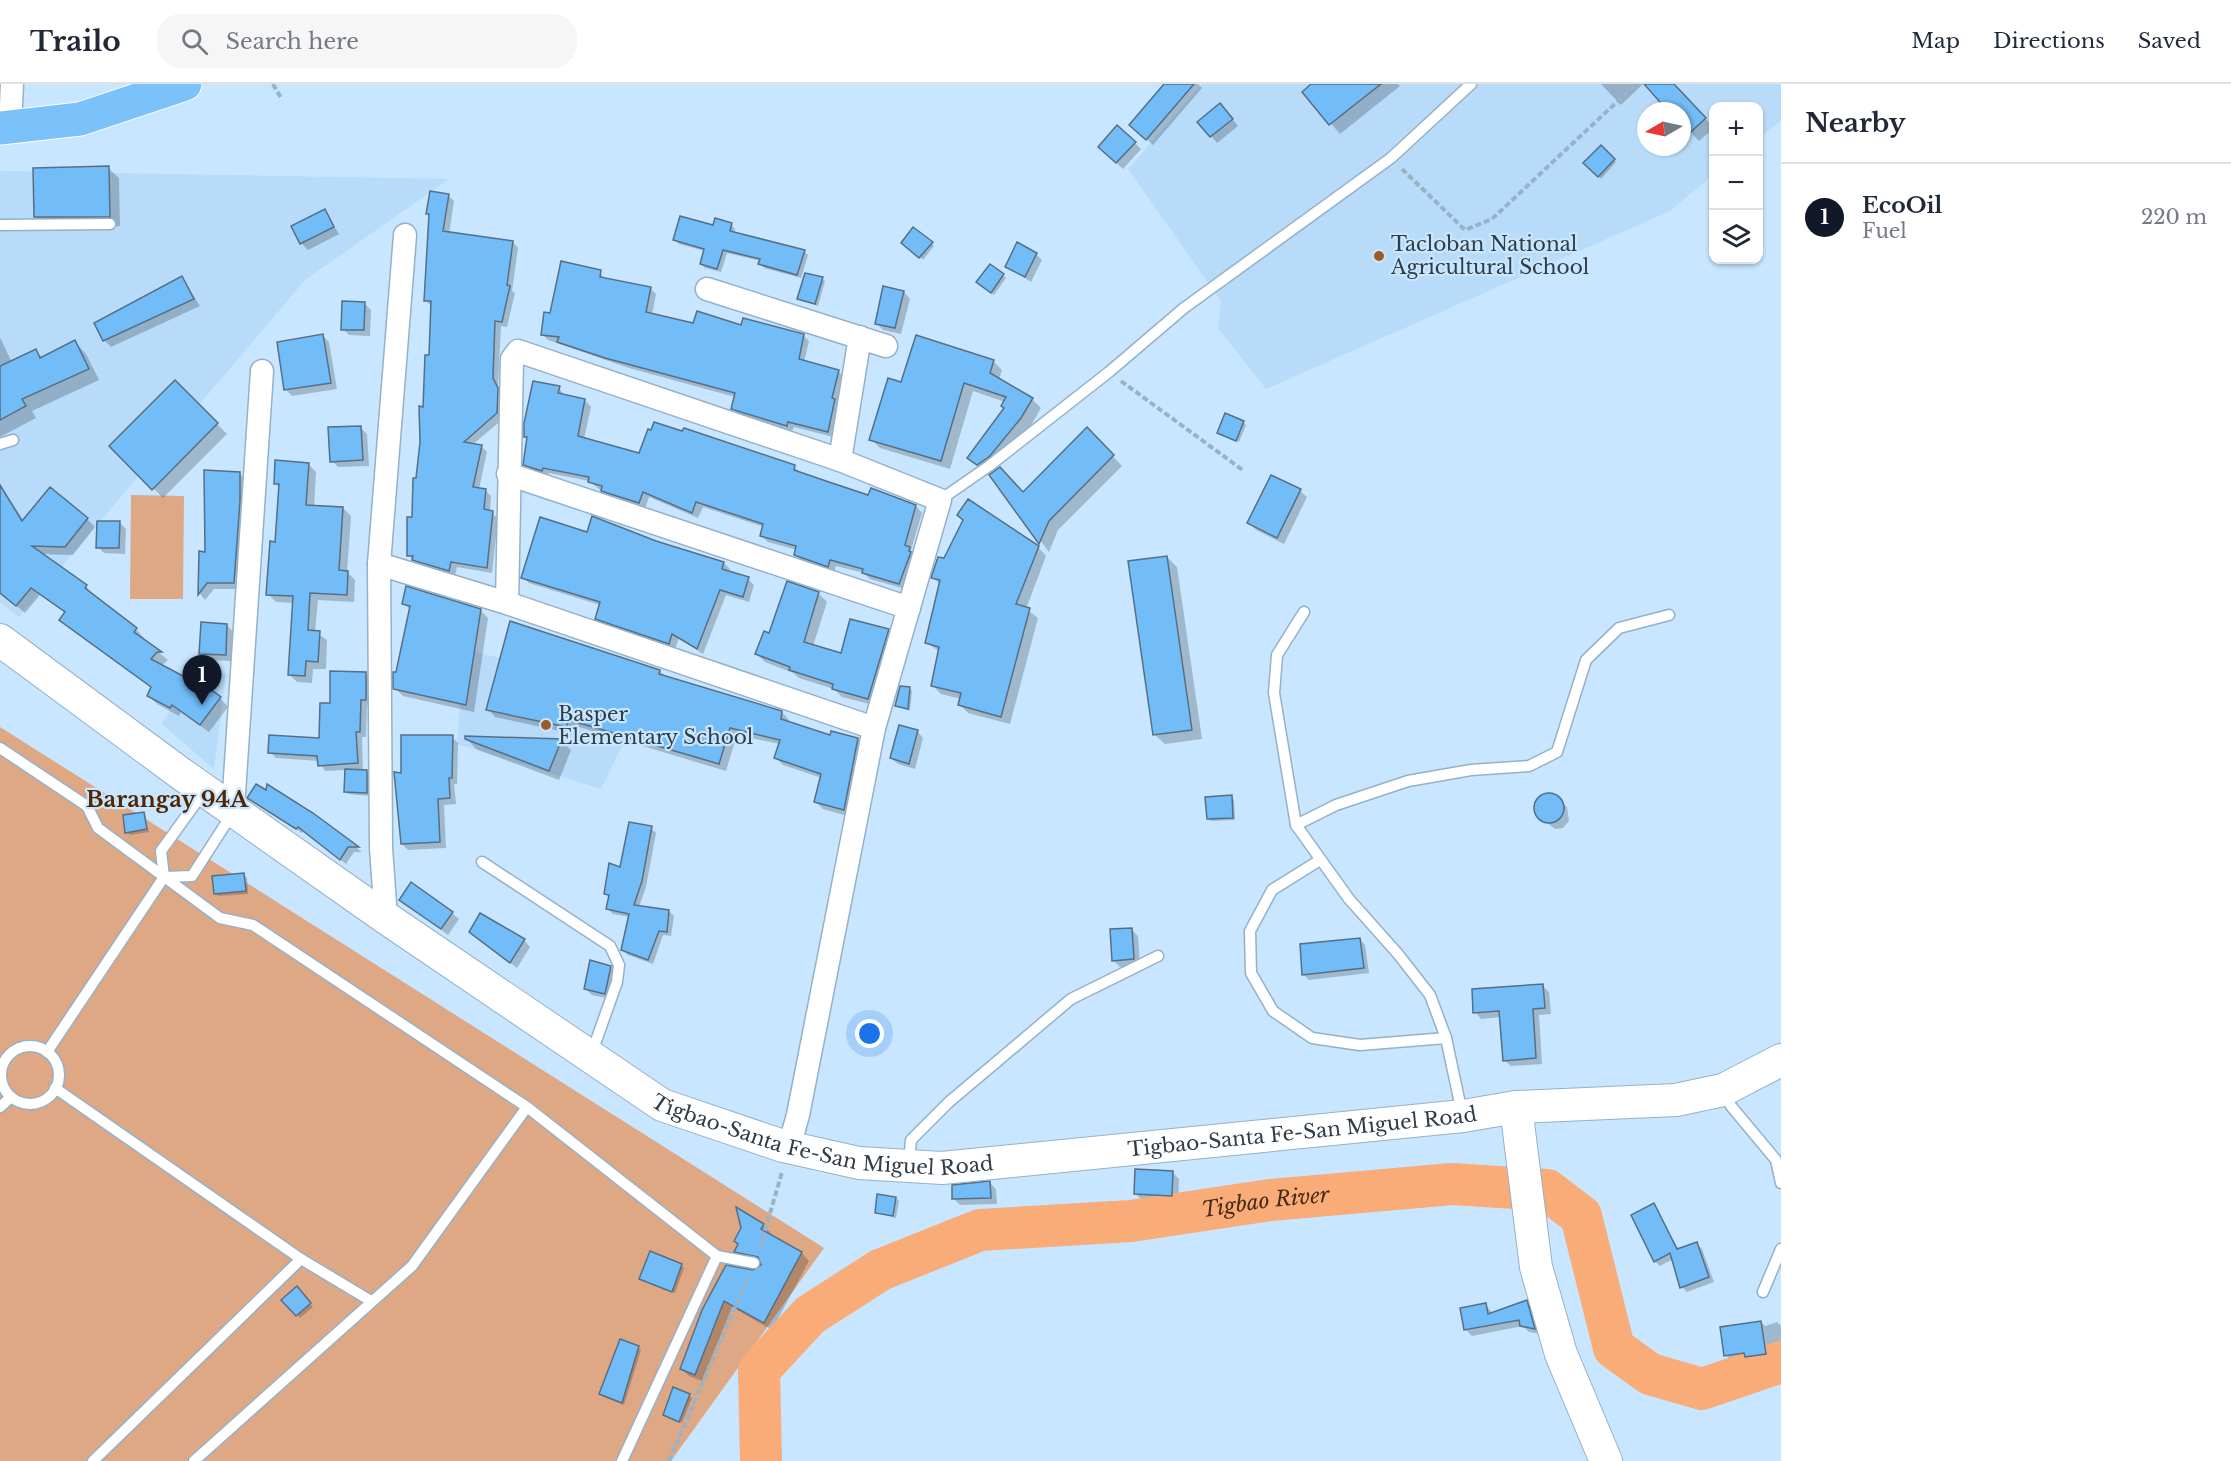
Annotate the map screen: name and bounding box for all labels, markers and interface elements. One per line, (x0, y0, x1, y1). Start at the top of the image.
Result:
search box (157, 14, 577, 68)
text: Trailo (30, 24, 121, 59)
icon: search (178, 25, 211, 58)
text: Search here (226, 28, 359, 55)
text: Map (1911, 28, 1960, 54)
text: Directions (1993, 28, 2105, 54)
text: Saved (2138, 28, 2201, 54)
north arrow (1637, 102, 1691, 156)
map controls (1709, 102, 1763, 264)
button: + (1709, 102, 1763, 156)
text: Nearby (1805, 107, 1906, 139)
button: − (1709, 156, 1763, 210)
text: EcoOil (1862, 192, 1942, 219)
text: 1 (1820, 205, 1829, 229)
text: 220 m (2141, 205, 2207, 229)
button: layers (1709, 210, 1763, 264)
text: Fuel (1862, 219, 1907, 243)
place label: Tacloban National Agricultural School (1390, 232, 1589, 279)
marker: Tacloban National Agricultural School (1372, 249, 1386, 263)
pin: 1 (182, 656, 222, 705)
place label: Basper Elementary School (558, 702, 753, 749)
marker: Basper Elementary School (539, 718, 553, 732)
district label: Barangay 94A (86, 786, 249, 813)
your location (855, 1019, 884, 1048)
street label: Tigbao-Santa Fe-San Miguel Road (647, 1089, 994, 1180)
street label: Tigbao-Santa Fe-San Miguel Road (1127, 1102, 1479, 1161)
water label: Tigbao River (1200, 1182, 1332, 1223)

